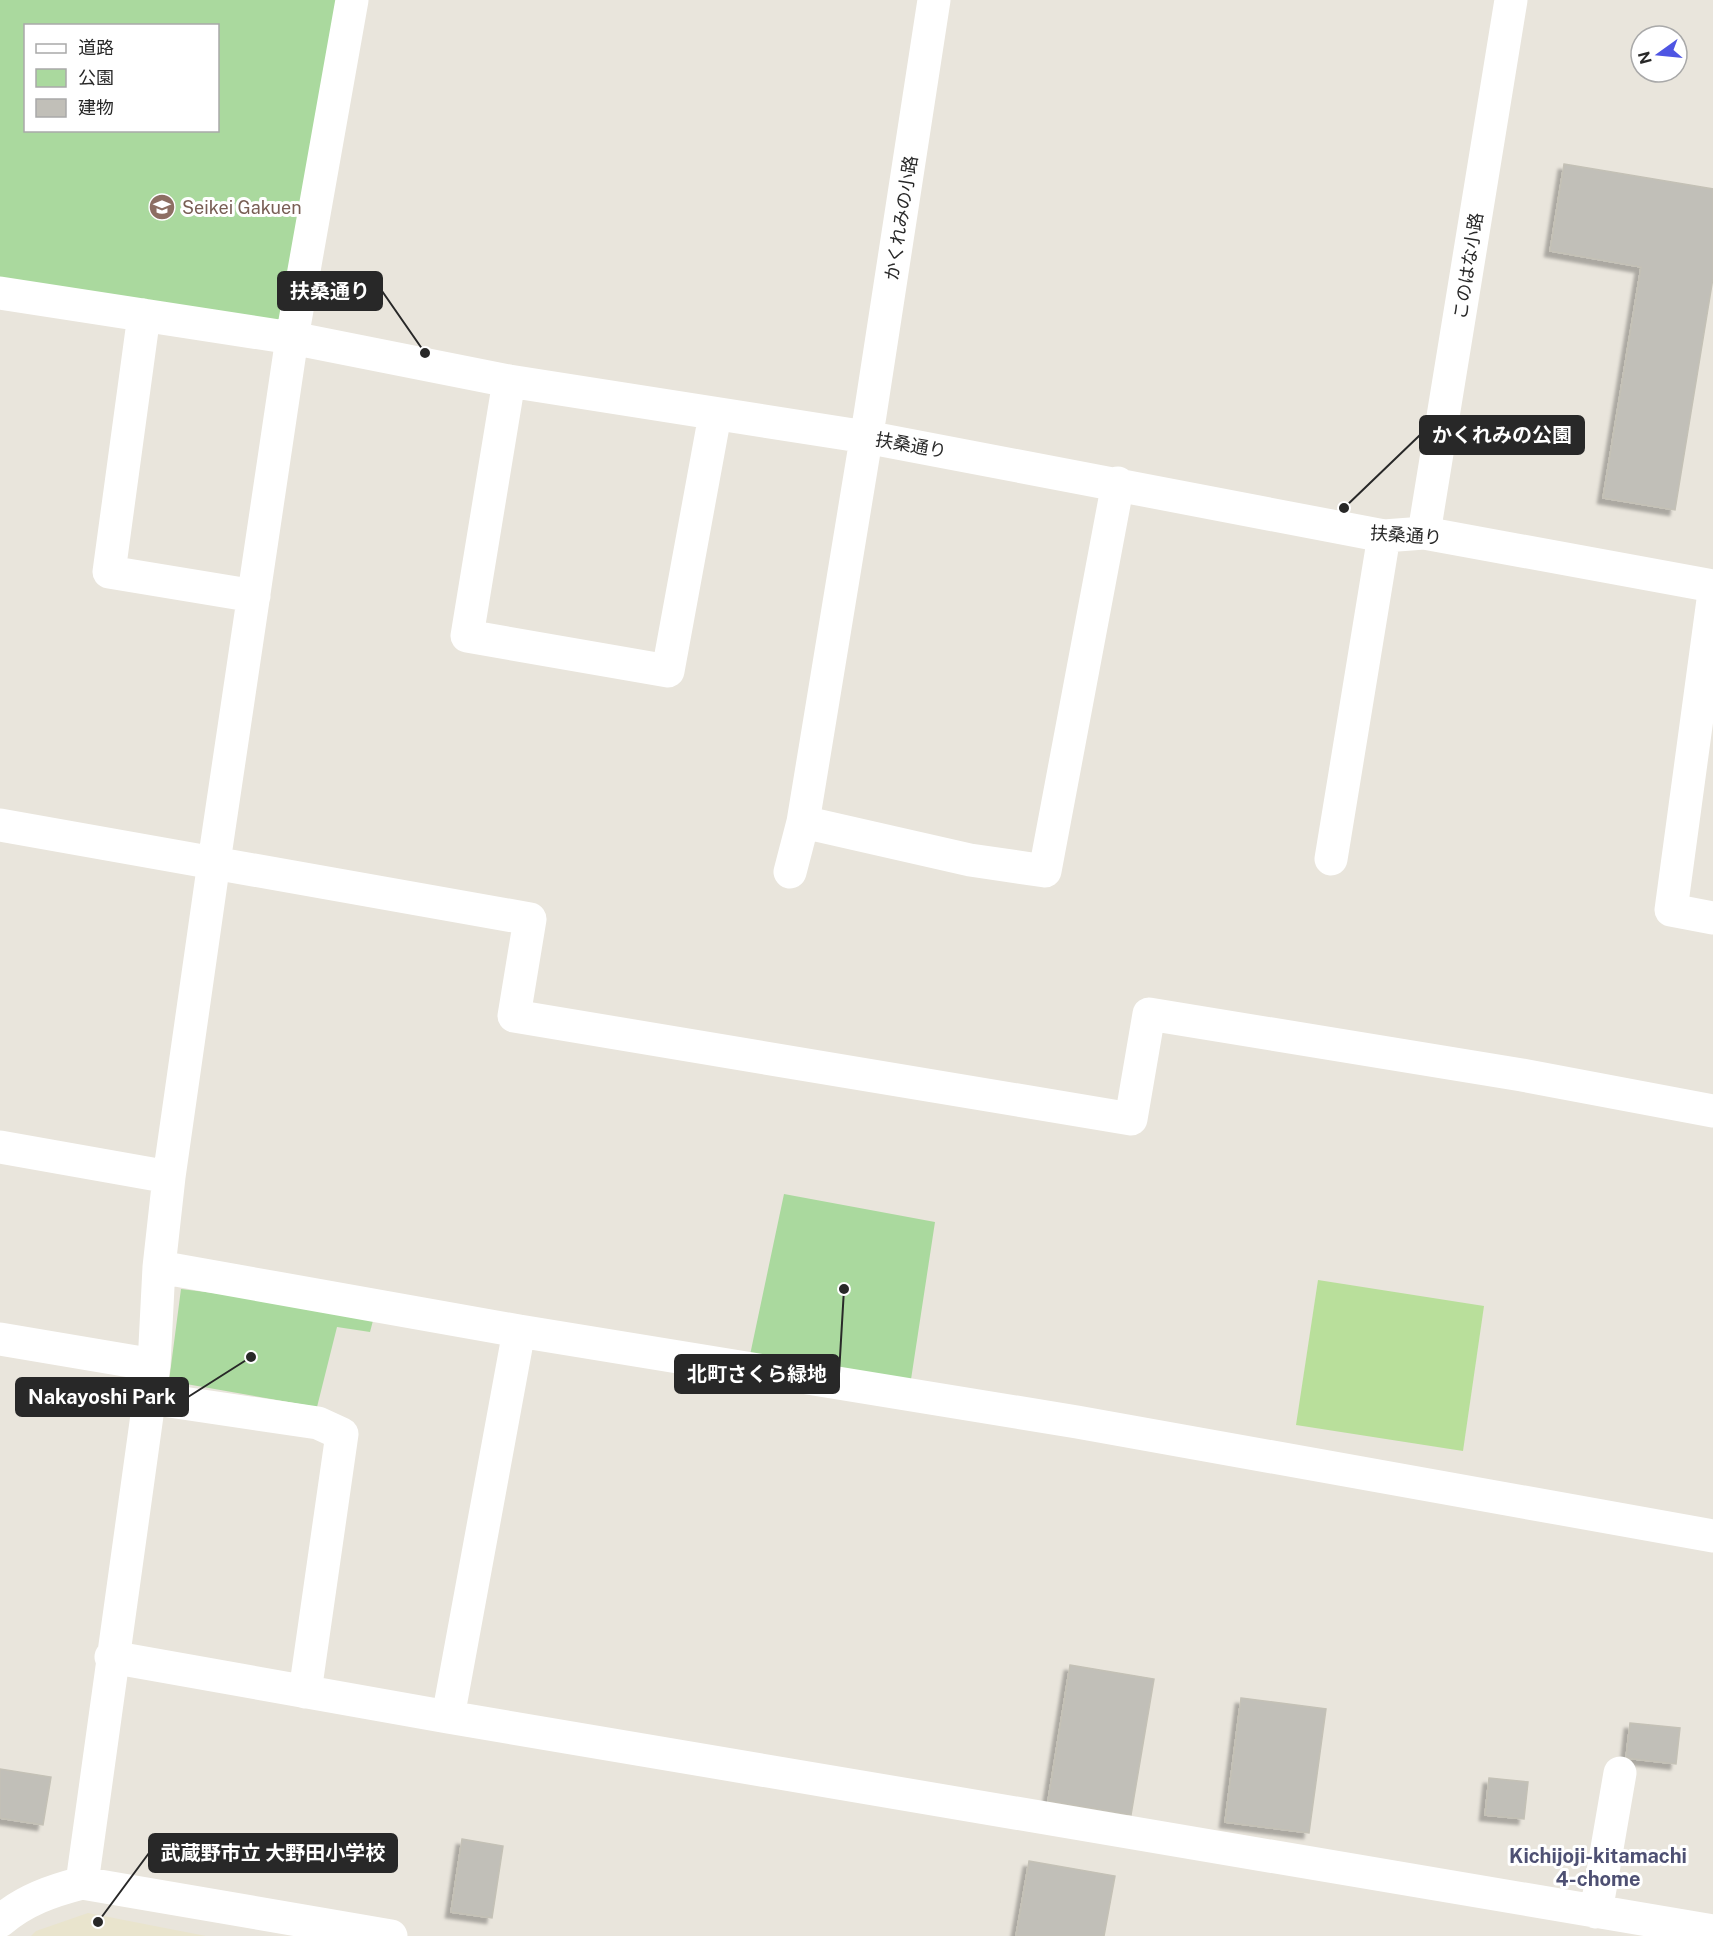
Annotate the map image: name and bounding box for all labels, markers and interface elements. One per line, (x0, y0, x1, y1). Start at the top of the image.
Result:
legend (24, 24, 219, 132)
north arrow (1629, 24, 1689, 84)
text: 道路 (78, 37, 114, 58)
text: N (1634, 49, 1656, 66)
text: 公園 (78, 67, 114, 88)
text: 建物 (78, 97, 114, 118)
street label: かくれみの小路 (881, 154, 921, 282)
school or university icon: Seikei Gakuen (147, 192, 177, 222)
place label: Seikei Gakuen (182, 197, 302, 218)
street label: このはな小路 (1449, 211, 1487, 321)
callout: 扶桑通り (278, 272, 382, 310)
text: 扶桑通り (290, 279, 370, 303)
callout: かくれみの公園 (1420, 416, 1584, 454)
text: かくれみの公園 (1432, 423, 1572, 447)
street label: 扶桑通り (874, 428, 948, 462)
street label: 扶桑通り (1369, 522, 1443, 548)
callout: 北町さくら緑地 (675, 1355, 839, 1393)
text: 北町さくら緑地 (687, 1362, 827, 1386)
callout: Nakayoshi Park (16, 1378, 188, 1416)
text: Nakayoshi Park (28, 1385, 176, 1409)
callout: 武蔵野市立 大野田小学校 (149, 1834, 397, 1872)
text: 武蔵野市立 大野田小学校 (161, 1841, 385, 1865)
district label: Kichijoji-kitamachi 4-chome (1509, 1844, 1687, 1891)

